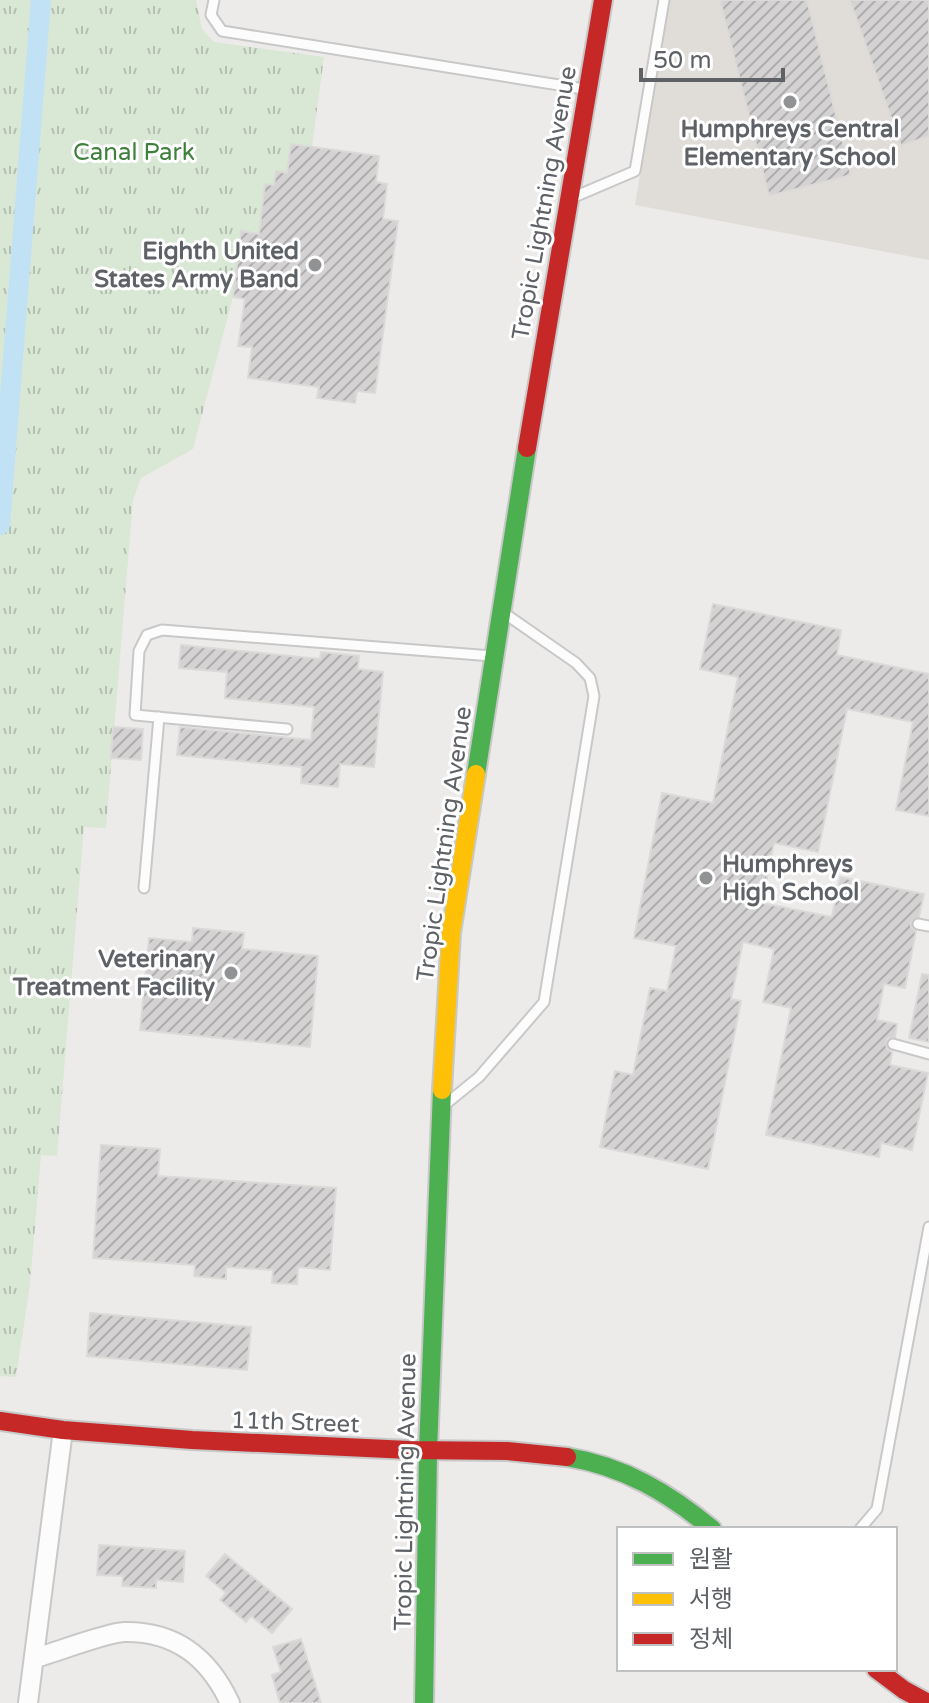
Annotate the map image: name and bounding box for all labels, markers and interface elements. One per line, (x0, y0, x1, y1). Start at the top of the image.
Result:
scale bar (641, 32, 783, 82)
text: 50 m (653, 46, 711, 75)
street label: Tropic Lightning Avenue (506, 64, 583, 342)
marker: Humphreys Central Elementary School (781, 93, 799, 111)
place label: Humphreys Central Elementary School (680, 115, 900, 172)
park label: Canal Park (73, 138, 195, 167)
place label: Eighth United States Army Band (94, 237, 299, 294)
marker: Eighth United States Army Band (306, 256, 324, 274)
street label: Tropic Lightning Avenue (411, 705, 478, 984)
place label: Humphreys High School (722, 850, 859, 907)
marker: Humphreys High School (697, 869, 715, 887)
place label: Veterinary Treatment Facility (12, 945, 215, 1002)
marker: Veterinary Treatment Facility (222, 964, 240, 982)
street label: Tropic Lightning Avenue (389, 1353, 422, 1631)
street label: 11th Street (230, 1406, 360, 1439)
legend (617, 1527, 897, 1671)
text: 원활 (689, 1545, 733, 1574)
text: 서행 (689, 1585, 733, 1614)
text: 정체 (689, 1625, 733, 1654)

